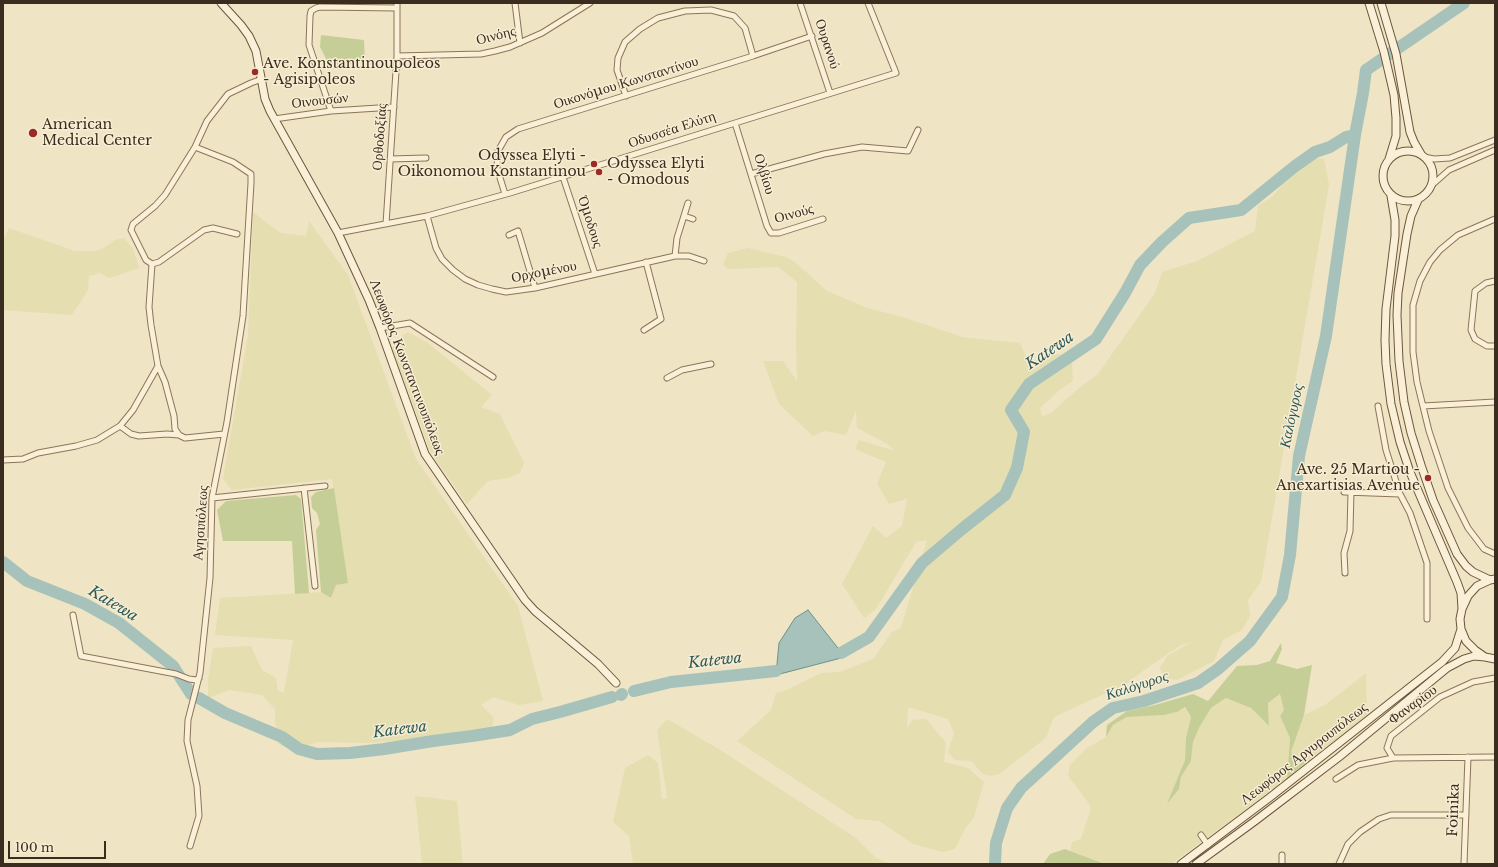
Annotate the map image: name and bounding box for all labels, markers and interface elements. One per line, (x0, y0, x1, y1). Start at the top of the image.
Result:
street label: Ουρανού (811, 17, 843, 71)
street label: Οινόης (475, 23, 517, 49)
street label: Οικονόμου Κωνσταντίνου (552, 53, 700, 113)
place label: Ave. Konstantinoupoleos - Agisipoleos (263, 56, 440, 88)
marker: Ave. Konstantinoupoleos - Agisipoleos (250, 67, 260, 77)
street label: Οινουσών (291, 90, 349, 112)
street label: Ορθοδοξίας (369, 103, 391, 171)
street label: Οδυσσέα Ελύτη (626, 108, 718, 152)
place label: American Medical Center (42, 117, 152, 150)
marker: American Medical Center (27, 127, 39, 139)
place label: Odyssea Elyti - Oikonomou Konstantinou (398, 148, 586, 180)
street label: Ολβίου (750, 152, 778, 196)
place label: Odyssea Elyti - Omodous (607, 156, 704, 188)
marker: Odyssea Elyti - Oikonomou Konstantinou (589, 159, 599, 169)
marker: Odyssea Elyti - Omodous (594, 167, 604, 177)
street label: Όμοδους (574, 194, 606, 250)
street label: Οινούς (773, 201, 815, 227)
street label: Ορχομένου (510, 257, 578, 287)
street label: Λεωφόρος Κωνσταντινουπόλεως (366, 277, 448, 457)
water label: Katewa (1022, 328, 1078, 374)
water label: Καλόγυρος (1276, 382, 1308, 450)
place label: Ave. 25 Martiou - Anexartisias Avenue (1276, 462, 1420, 494)
marker: Ave. 25 Martiou - Anexartisias Avenue (1423, 473, 1433, 483)
street label: Αγησιπόλεως (190, 485, 212, 561)
water label: Katewa (85, 582, 141, 626)
water label: Katewa (687, 649, 743, 673)
water label: Καλόγυρος (1103, 667, 1171, 705)
street label: Φαναρίου (1385, 682, 1441, 728)
street label: Λεωφόρος Αργυρουπόλεως (1237, 699, 1371, 809)
water label: Katewa (372, 718, 428, 742)
street label: Foinika (1445, 783, 1463, 837)
scale bar (10, 833, 108, 859)
text: 100 m (15, 840, 54, 855)

